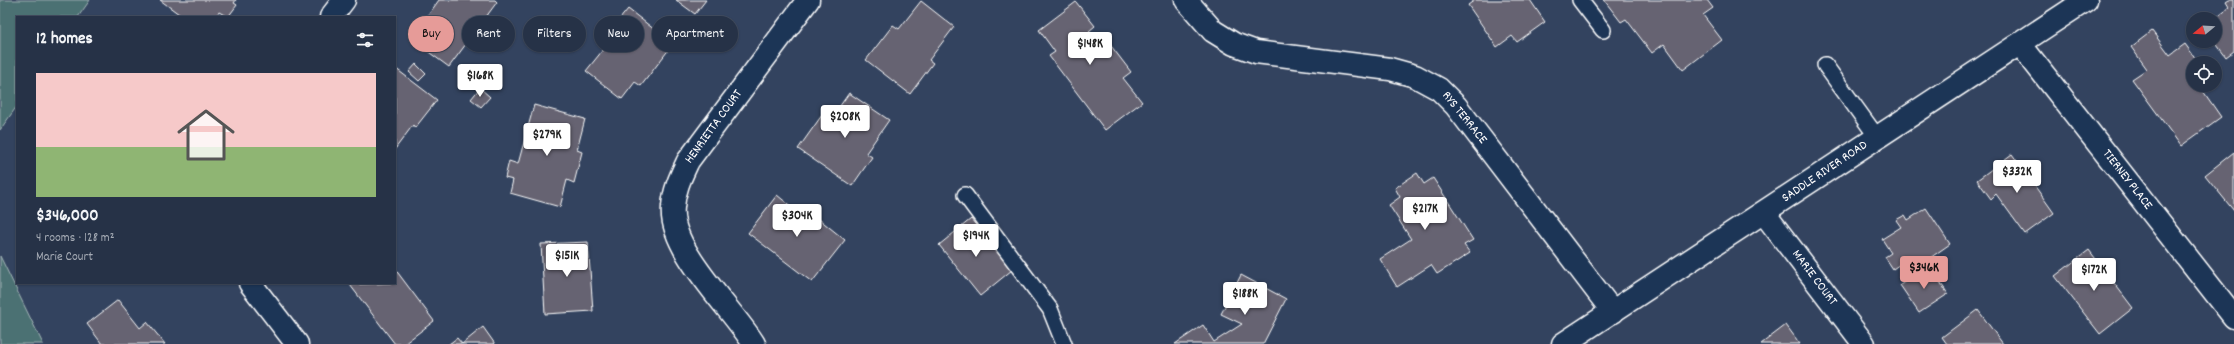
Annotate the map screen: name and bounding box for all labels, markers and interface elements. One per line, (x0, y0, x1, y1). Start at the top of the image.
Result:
north arrow (2186, 12, 2222, 48)
map controls (2186, 12, 2222, 92)
chip: Buy (408, 16, 454, 52)
chip: Rent (462, 16, 515, 52)
chip: Filters (523, 16, 586, 52)
chip: New (594, 16, 644, 52)
chip: Apartment (652, 16, 738, 52)
text: 12 homes (36, 28, 93, 52)
icon: filters (354, 29, 376, 51)
pin: $148K (1062, 32, 1118, 66)
text: $148K (1077, 35, 1103, 54)
button: locate (2186, 56, 2222, 92)
pin: $168K (452, 64, 508, 98)
text: $168K (466, 67, 494, 86)
street label: HENRIETTA COURT (681, 86, 747, 168)
street label: RYS TERRACE (1437, 88, 1491, 149)
icon: home (170, 99, 242, 171)
pin: $208K (817, 105, 873, 139)
text: $208K (830, 108, 860, 127)
pin: $279K (519, 123, 575, 157)
text: $279K (532, 126, 562, 145)
street label: SADDLE RIVER ROAD (1778, 136, 1872, 208)
street label: TIERNEY PLACE (2097, 146, 2157, 214)
pin: $332K (1989, 160, 2045, 194)
text: $332K (2002, 163, 2032, 182)
pin: $217K (1397, 197, 1453, 231)
text: $217K (1412, 200, 1438, 219)
pin: $304K (769, 204, 825, 238)
text: $346,000 (36, 205, 99, 229)
text: $304K (782, 207, 812, 226)
pin: $194K (948, 224, 1004, 258)
text: $194K (963, 227, 989, 246)
text: 4 rooms · 128 m² (36, 229, 114, 248)
pin: $151K (539, 244, 595, 278)
street label: MARIE COURT (1787, 246, 1841, 310)
text: $151K (555, 247, 579, 266)
text: Marie Court (36, 248, 93, 267)
pin: $346K (1896, 256, 1952, 290)
pin: $172K (2066, 258, 2122, 292)
text: $346K (1909, 259, 1939, 278)
text: $172K (2081, 261, 2107, 280)
pin: $188K (1217, 282, 1273, 316)
text: $188K (1232, 285, 1258, 304)

